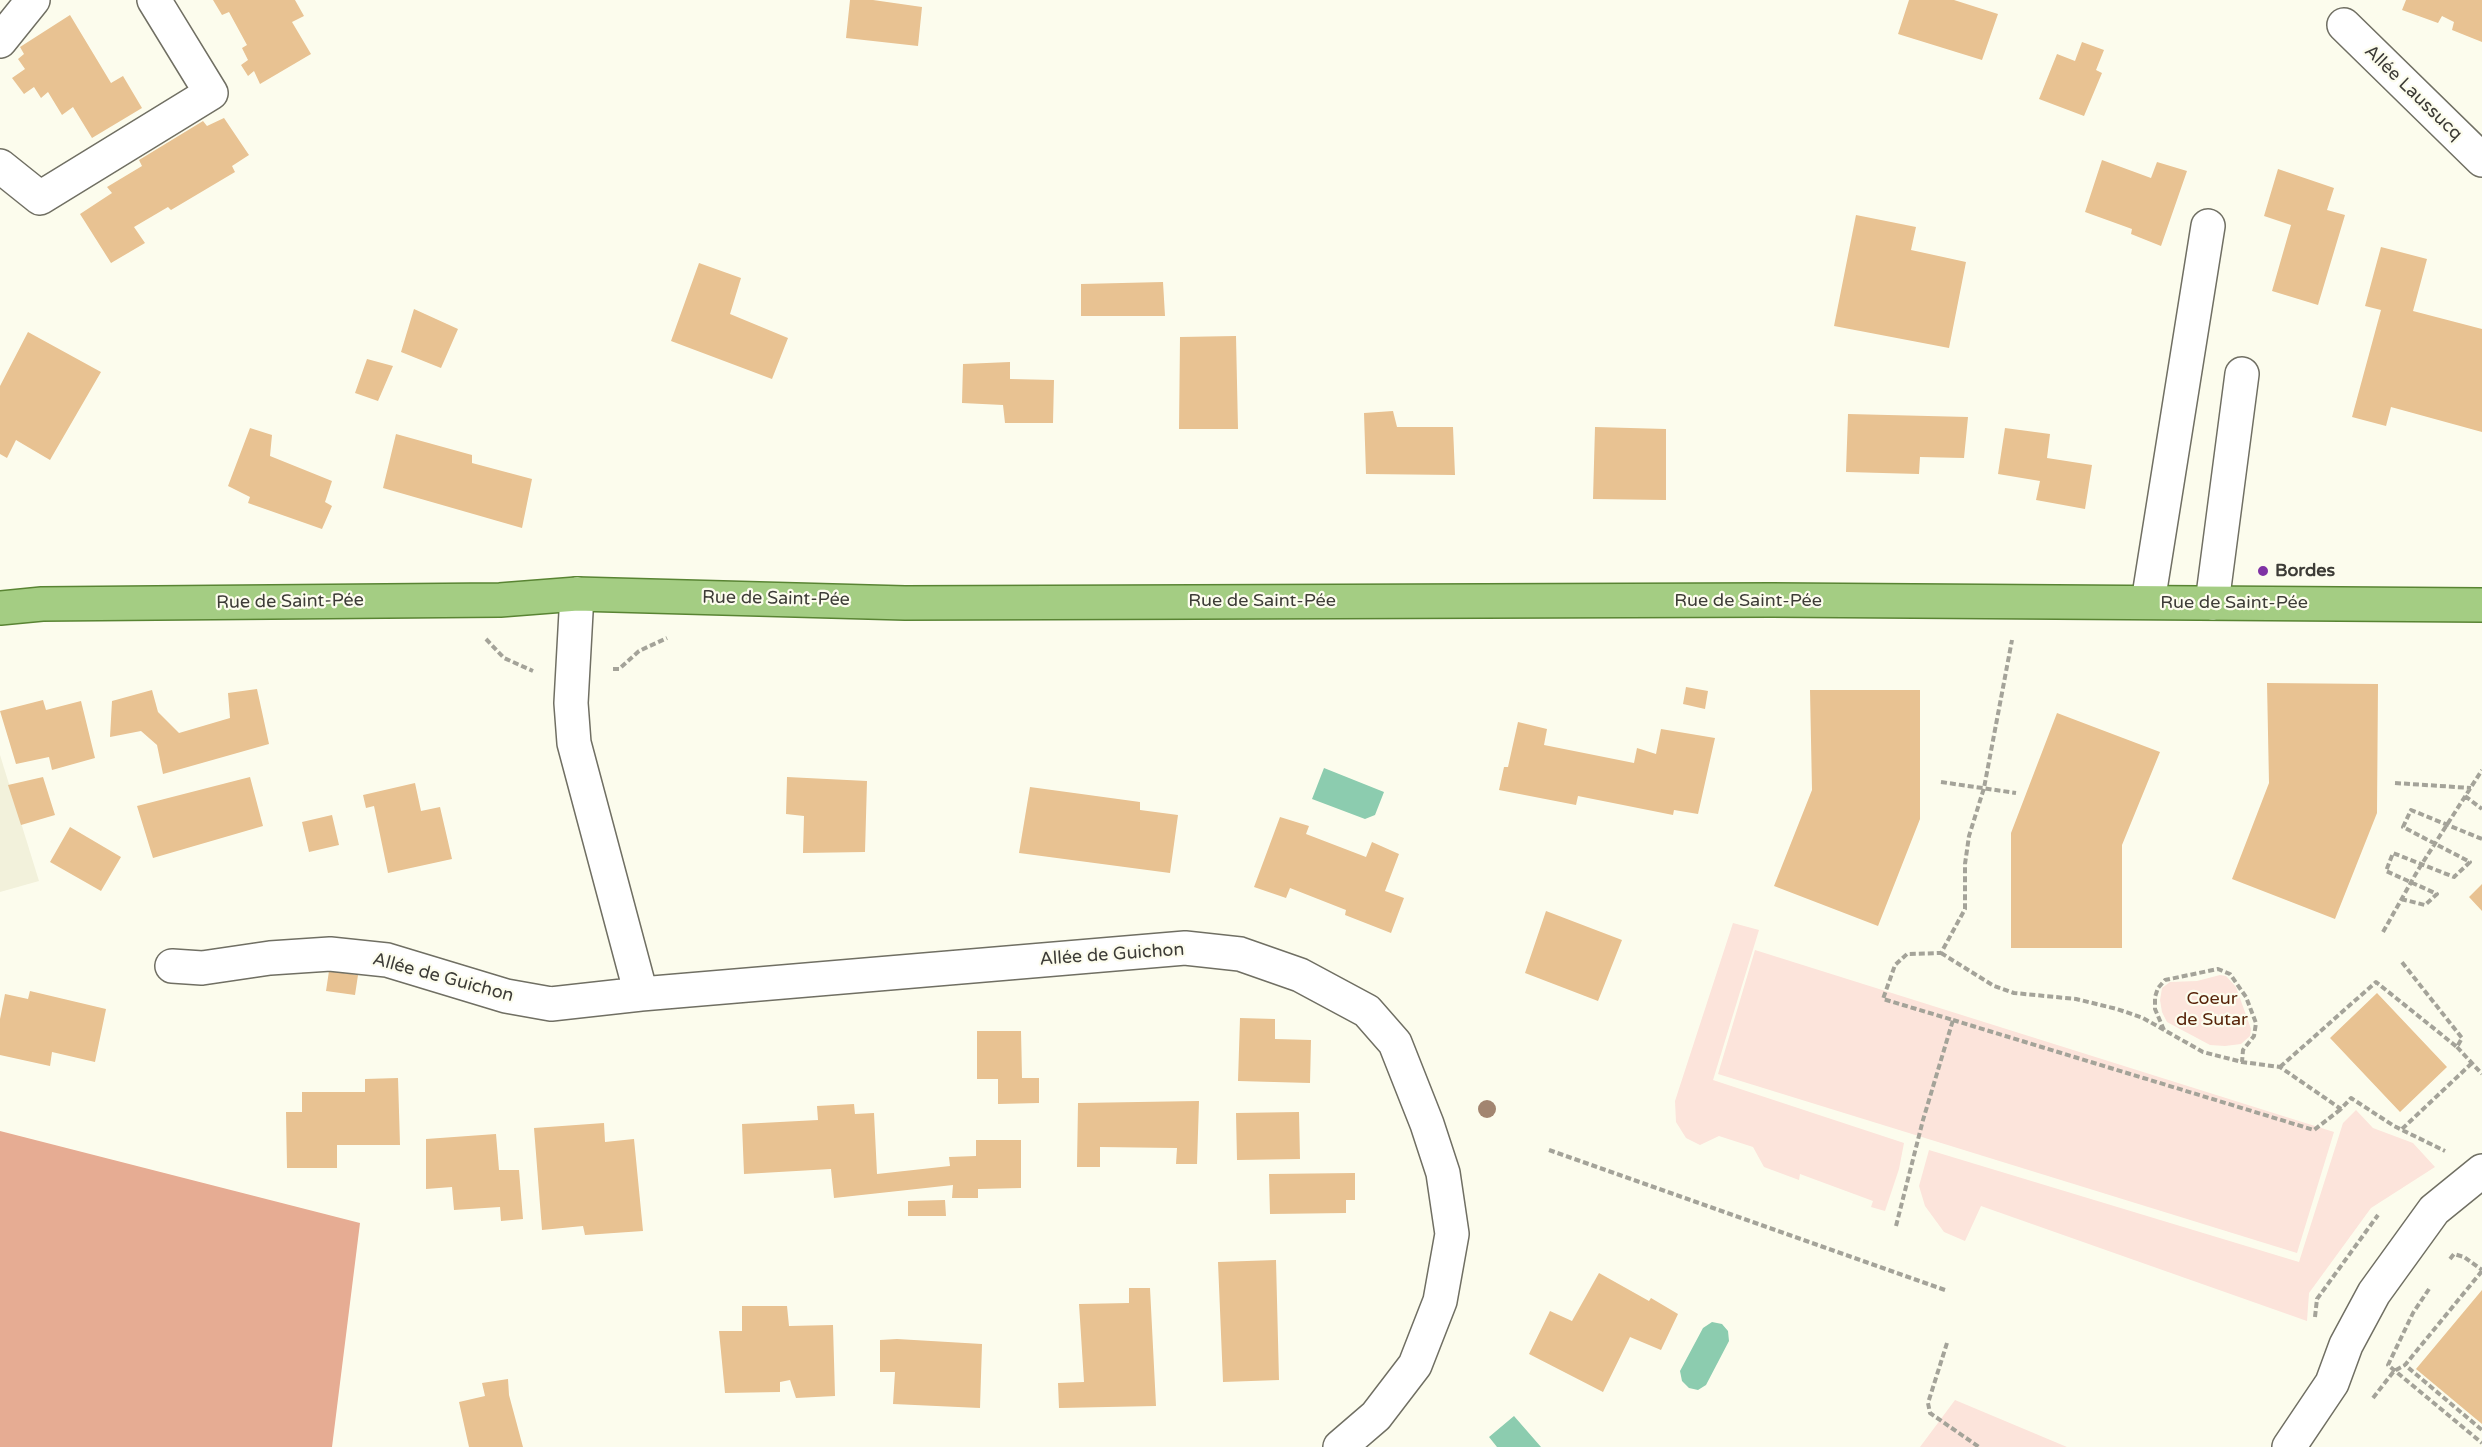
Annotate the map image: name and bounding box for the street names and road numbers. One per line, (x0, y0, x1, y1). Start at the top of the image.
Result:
street label: Allée Laussucq (2360, 41, 2466, 145)
street label: Rue de Saint-Pée (702, 587, 850, 611)
street label: Rue de Saint-Pée (216, 590, 364, 614)
street label: Rue de Saint-Pée (1188, 590, 1336, 612)
street label: Rue de Saint-Pée (1674, 590, 1822, 612)
street label: Rue de Saint-Pée (2160, 592, 2308, 614)
street label: Allée de Guichon (1039, 939, 1185, 971)
street label: Allée de Guichon (370, 949, 516, 1007)

